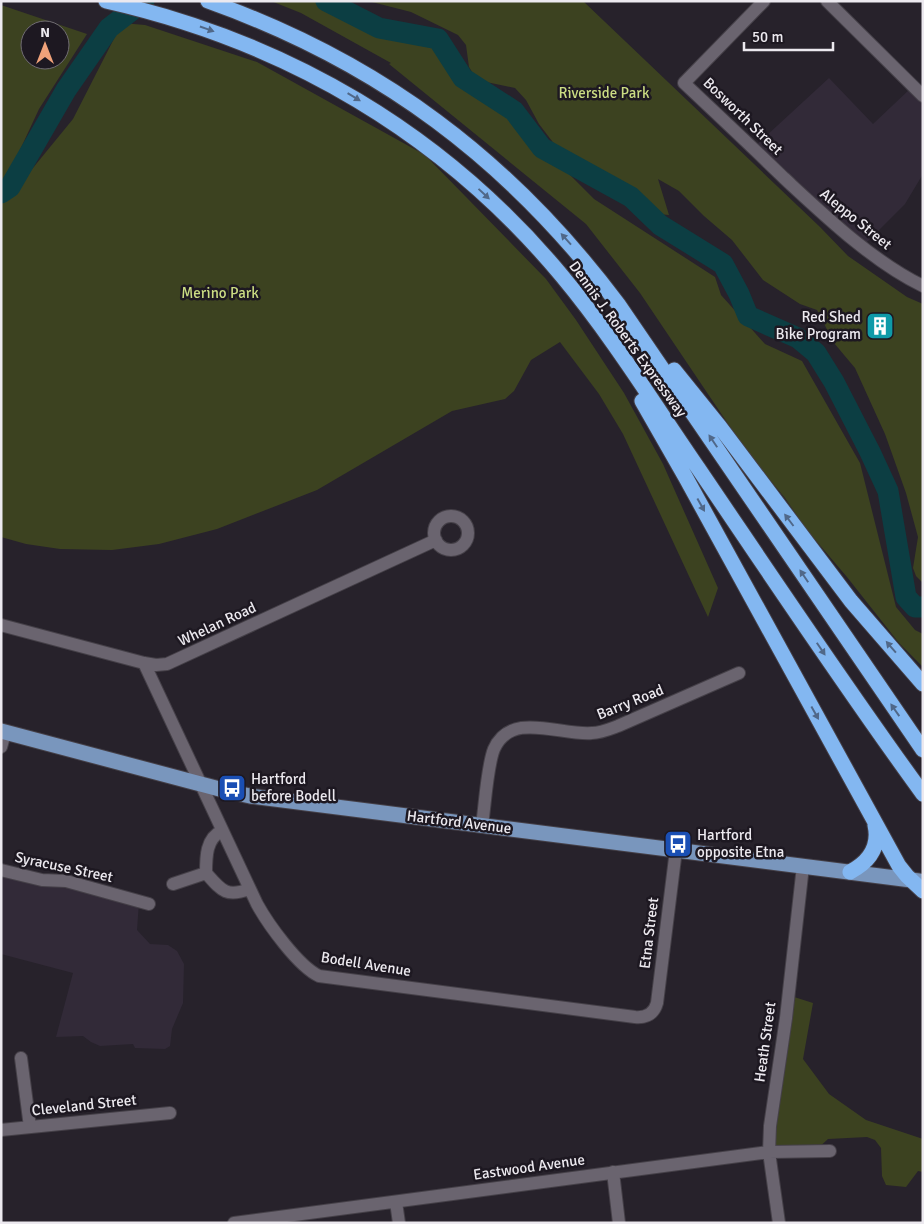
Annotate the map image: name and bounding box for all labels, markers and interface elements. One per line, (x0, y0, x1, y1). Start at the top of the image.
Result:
north arrow (20, 20, 70, 70)
scale bar (744, 20, 833, 52)
text: N (40, 24, 50, 41)
one-way arrow (199, 26, 214, 33)
text: 50 m (752, 28, 783, 46)
street label: Bosworth Street (700, 74, 786, 158)
park label: Riverside Park (559, 84, 650, 102)
one-way arrow (347, 93, 360, 102)
street label: Aleppo Street (817, 185, 895, 253)
one-way arrow (478, 188, 490, 200)
one-way arrow (560, 233, 571, 246)
street label: Dennis J. Roberts Expressway (565, 257, 691, 421)
park label: Merino Park (181, 284, 259, 302)
place label: Red Shed Bike Program (776, 308, 861, 343)
building icon: Red Shed Bike Program (865, 311, 895, 341)
one-way arrow (708, 434, 718, 448)
one-way arrow (697, 498, 705, 513)
one-way arrow (784, 514, 795, 527)
one-way arrow (799, 569, 808, 582)
street label: Whelan Road (175, 598, 259, 650)
one-way arrow (886, 641, 897, 653)
one-way arrow (816, 642, 826, 655)
street label: Barry Road (594, 680, 666, 724)
one-way arrow (890, 703, 900, 717)
one-way arrow (811, 706, 819, 720)
place label: Hartford before Bodell (251, 770, 336, 805)
bus stop icon: Hartford before Bodell (217, 773, 247, 803)
street label: Hartford Avenue (406, 807, 512, 837)
place label: Hartford opposite Etna (697, 826, 784, 861)
bus stop icon: Hartford opposite Etna (663, 829, 693, 859)
street label: Syracuse Street (13, 848, 115, 886)
street label: Etna Street (636, 896, 662, 970)
street label: Bodell Avenue (320, 948, 412, 980)
street label: Heath Street (750, 1001, 780, 1083)
street label: Cleveland Street (31, 1091, 137, 1119)
street label: Eastwood Avenue (472, 1150, 586, 1184)

